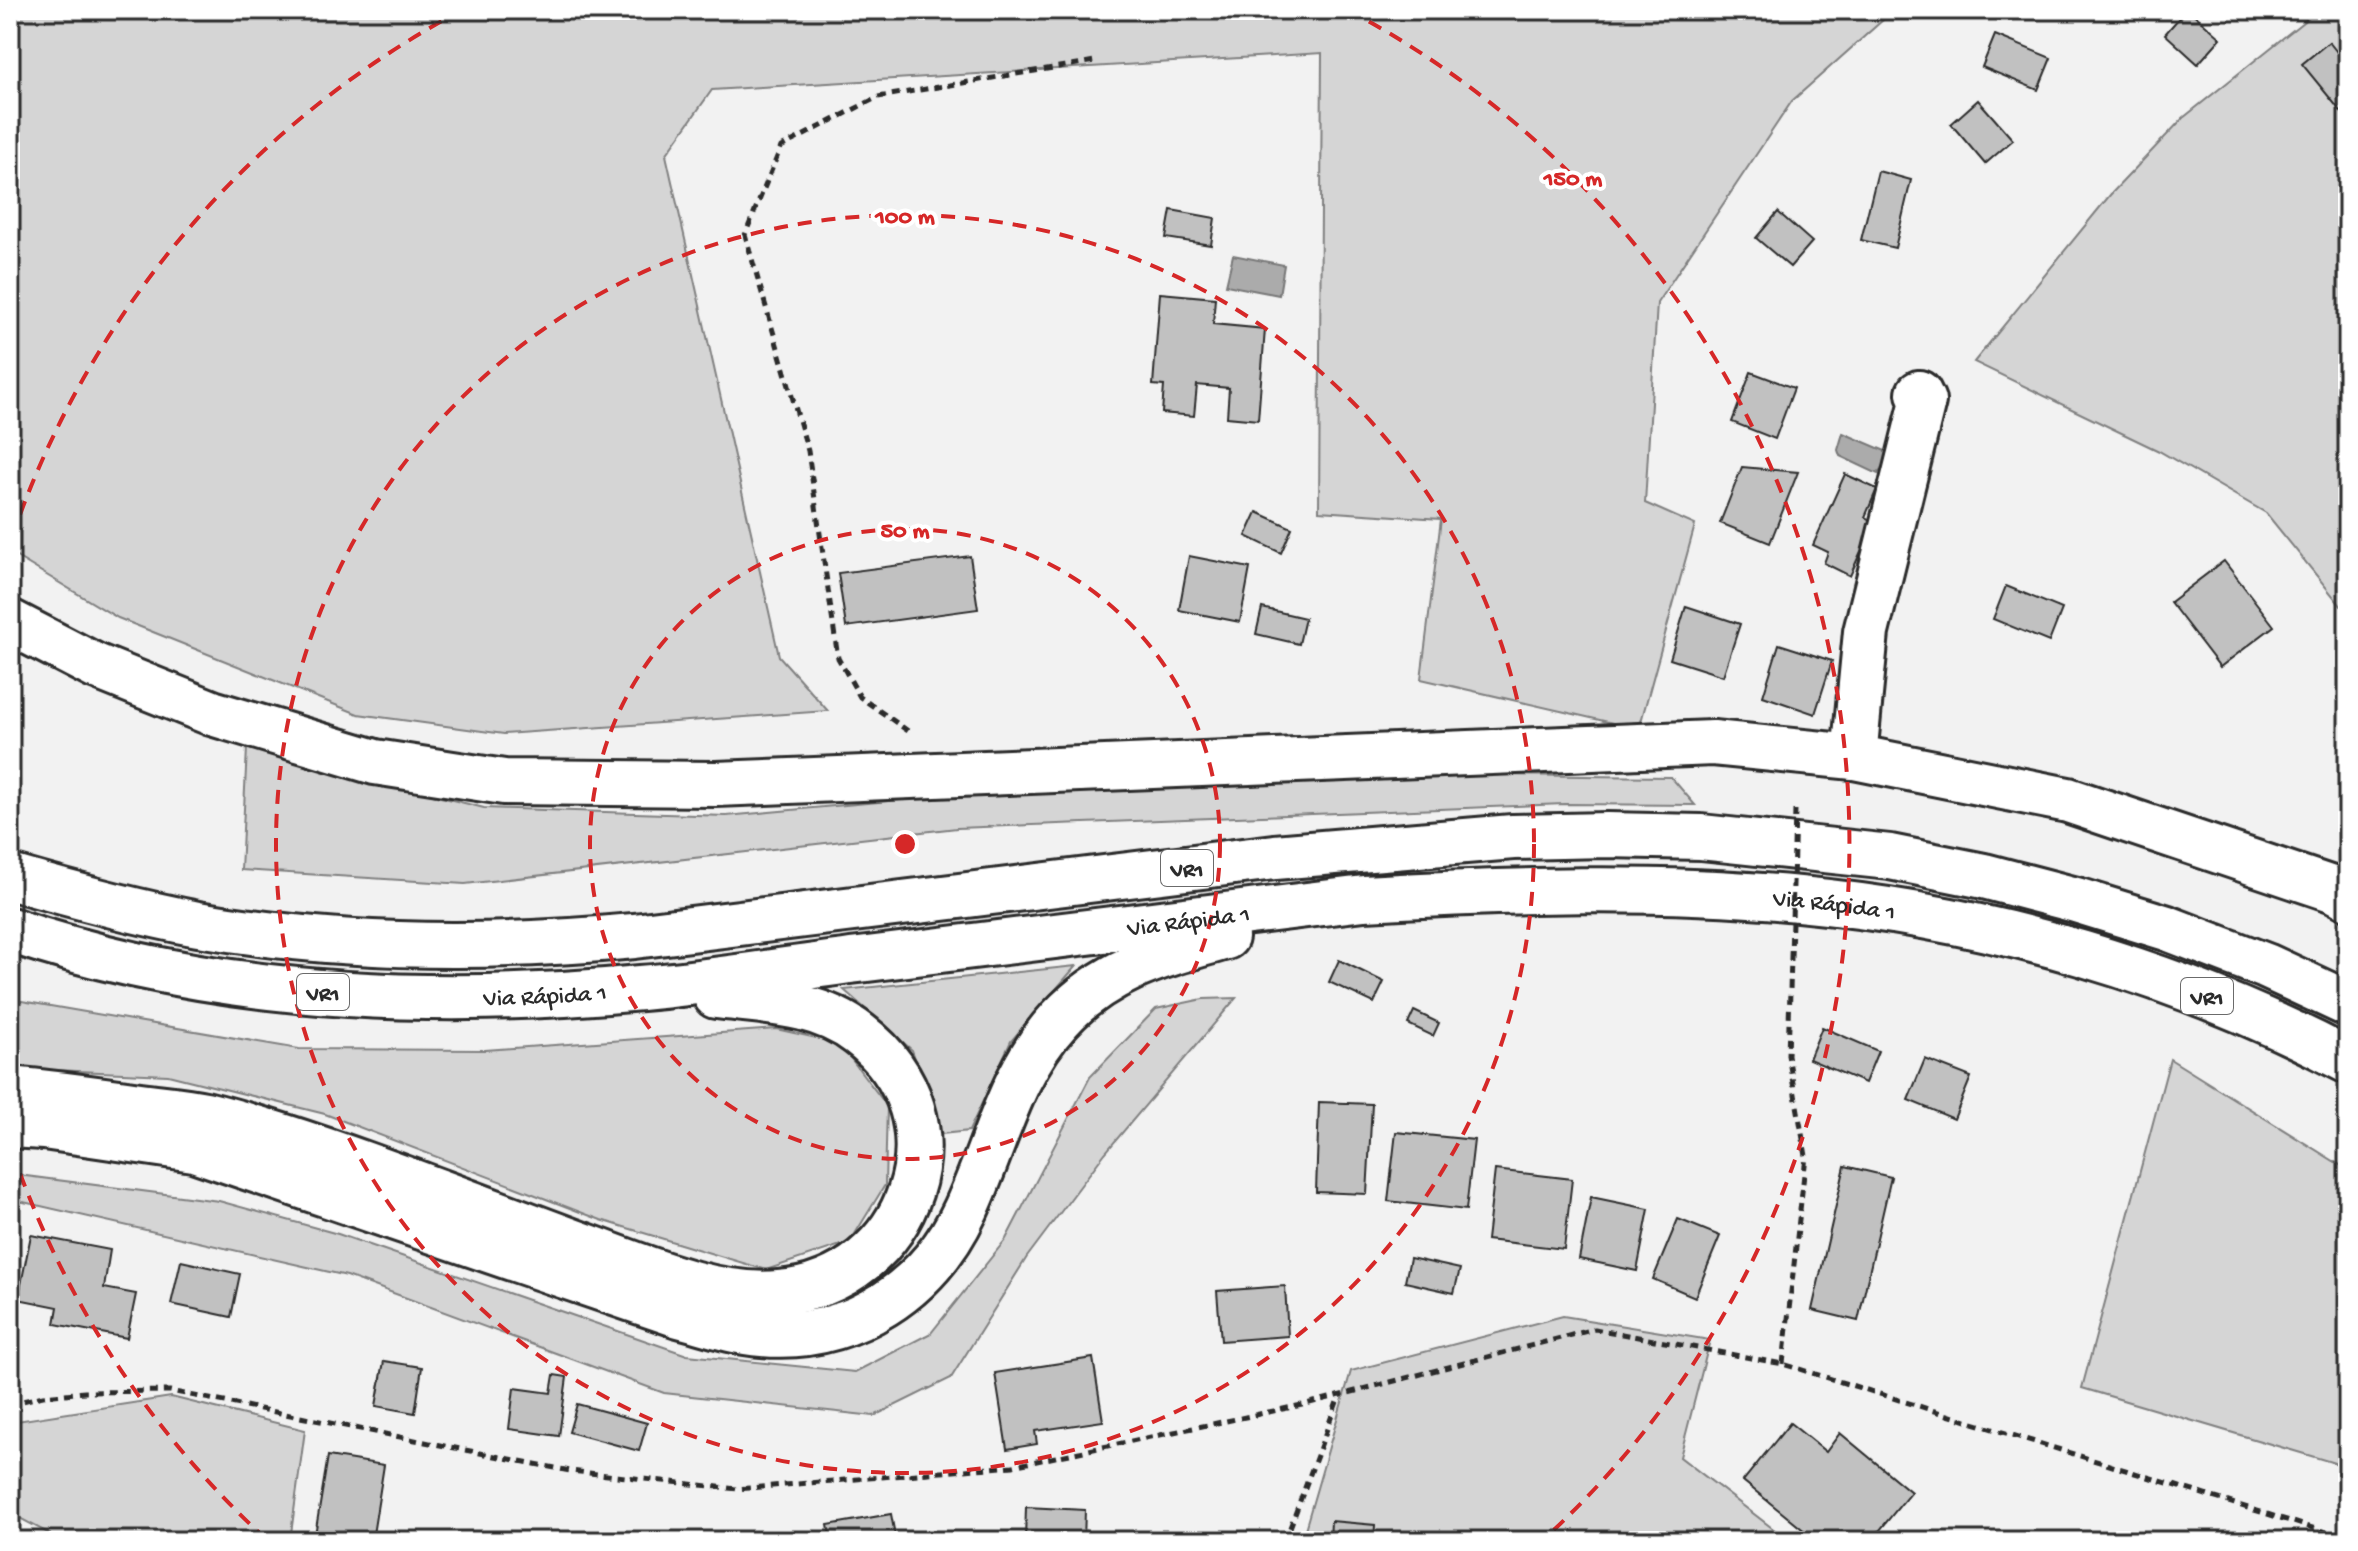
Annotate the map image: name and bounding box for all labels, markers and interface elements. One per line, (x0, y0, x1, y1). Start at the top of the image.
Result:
text: 150 m (1543, 166, 1602, 195)
text: 100 m (874, 204, 935, 233)
text: 50 m (881, 518, 929, 547)
centre of rings (891, 830, 919, 858)
road number: VR1 (1161, 850, 1213, 886)
street label: Via Rápida 1 (1771, 886, 1897, 929)
street label: Via Rápida 1 (1125, 901, 1252, 945)
road number: VR1 (297, 974, 349, 1010)
road number: VR1 (2181, 978, 2233, 1014)
street label: Via Rápida 1 (482, 980, 608, 1015)

